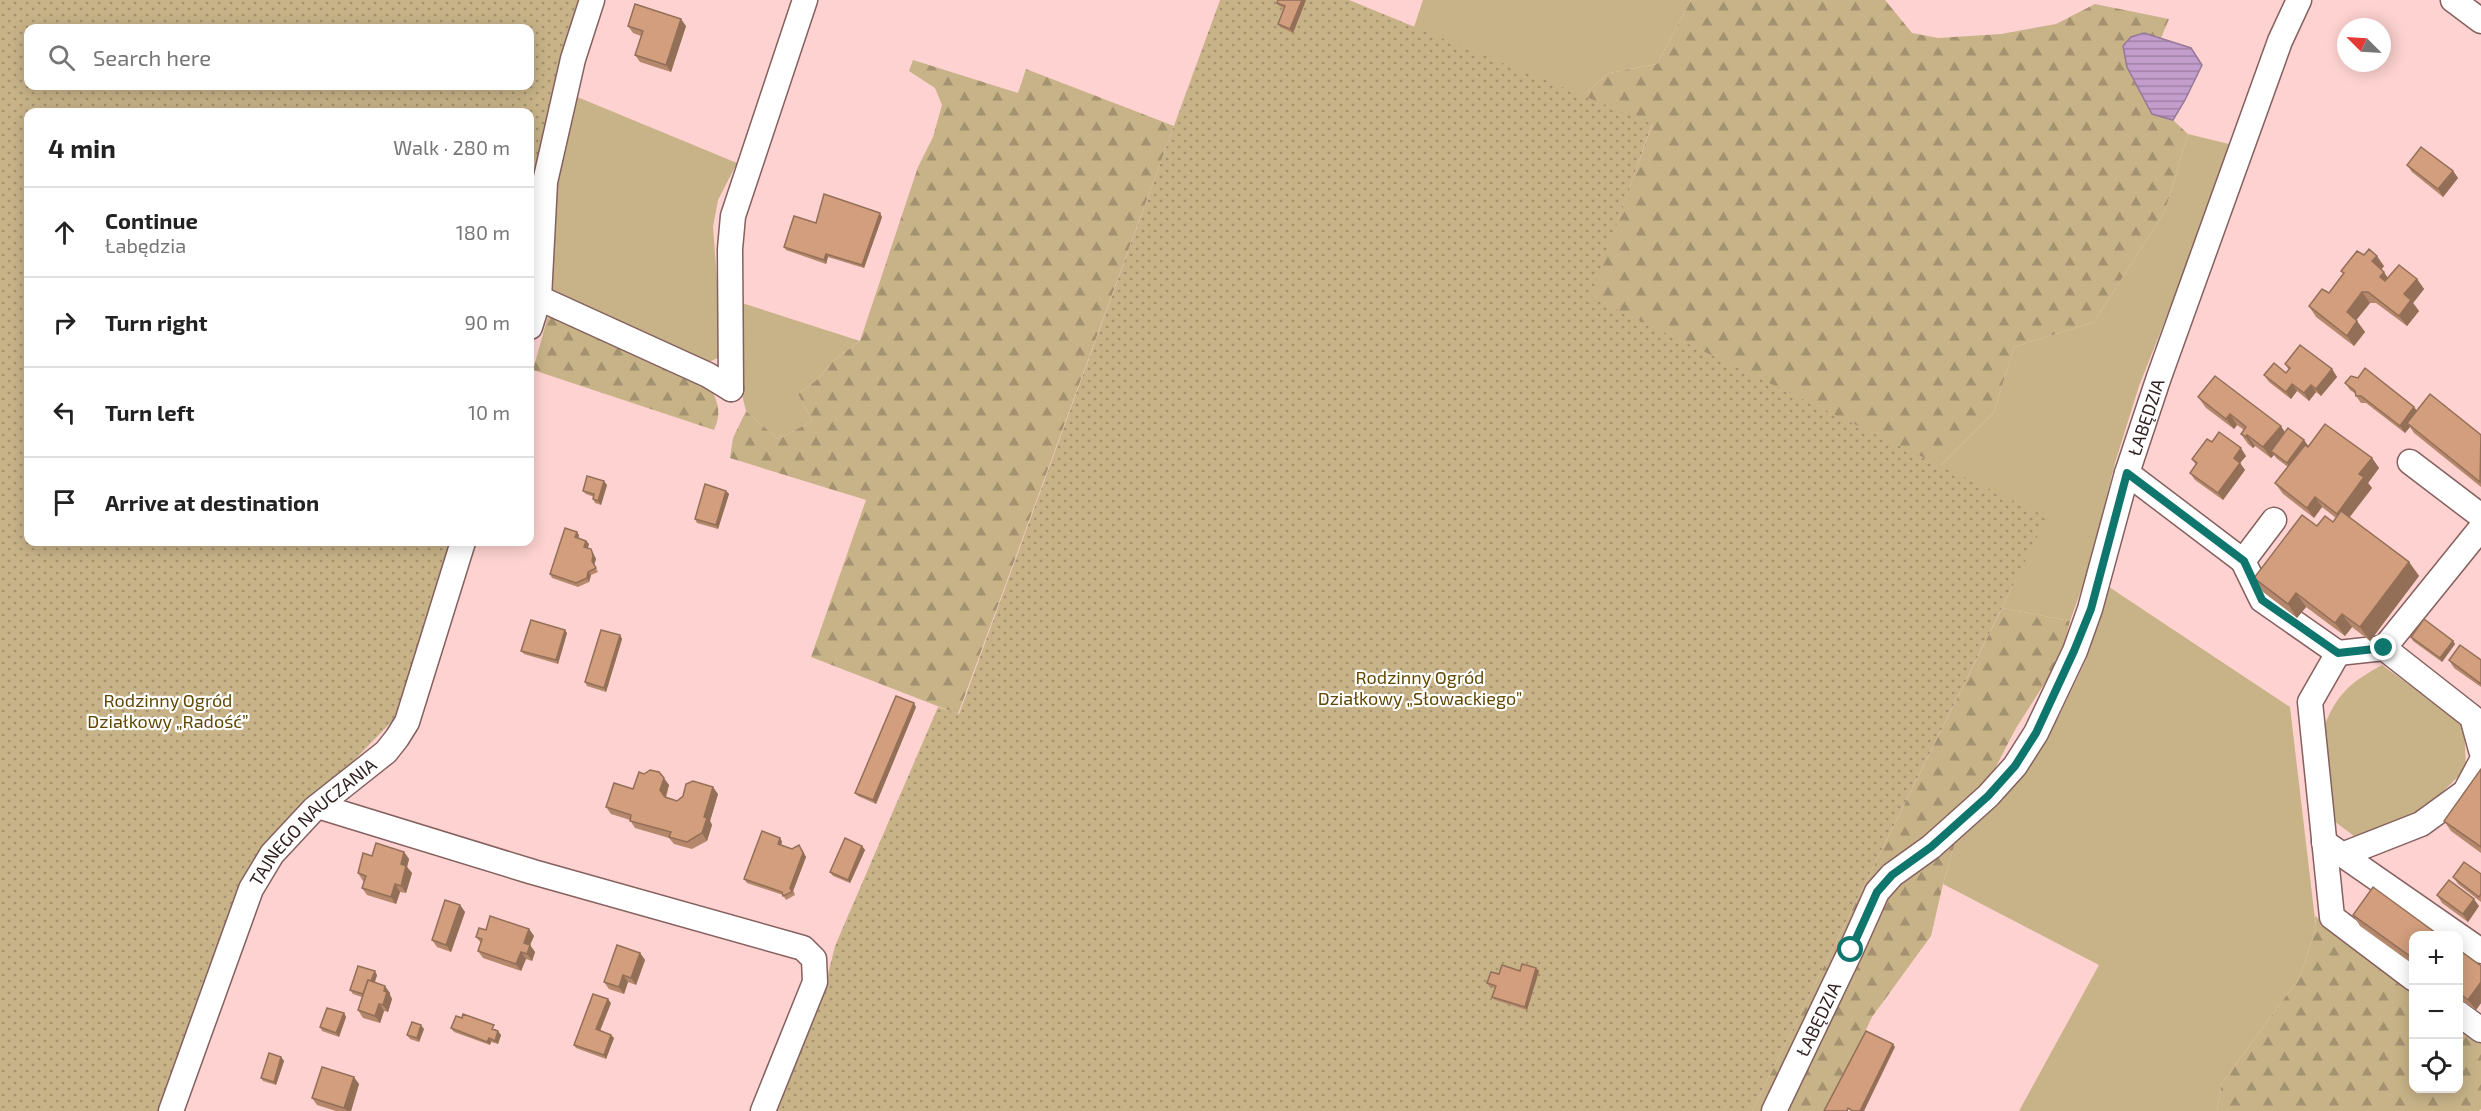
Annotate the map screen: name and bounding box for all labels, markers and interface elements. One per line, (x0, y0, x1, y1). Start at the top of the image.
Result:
north arrow (2337, 18, 2391, 72)
search box (24, 24, 534, 90)
icon: search (45, 41, 78, 74)
text: Search here (93, 44, 211, 70)
text: 4 min (48, 132, 116, 163)
text: Walk · 280 m (393, 135, 510, 159)
text: Continue (105, 207, 198, 233)
icon: ahead (48, 216, 81, 249)
text: 180 m (456, 220, 510, 244)
text: Łabędzia (105, 233, 186, 257)
icon: right (48, 306, 81, 339)
text: Turn right (105, 309, 207, 335)
text: 90 m (465, 310, 510, 334)
street label: ŁABĘDZIA (2123, 375, 2169, 458)
icon: left (48, 396, 81, 429)
text: Turn left (105, 399, 194, 425)
text: 10 m (468, 400, 510, 424)
icon: arrive (48, 486, 81, 519)
text: Arrive at destination (105, 489, 319, 515)
route end (2370, 634, 2396, 660)
park label: Rodzinny Ogród Działkowy „Słowackiego” (1318, 666, 1522, 709)
park label: Rodzinny Ogród Działkowy „Radość” (87, 689, 249, 732)
street label: TAJNEGO NAUCZANIA (244, 753, 381, 890)
map controls (2409, 931, 2463, 1093)
button: + (2409, 931, 2463, 985)
route start (1837, 936, 1863, 962)
street label: ŁABĘDZIA (1791, 978, 1845, 1060)
button: − (2409, 985, 2463, 1039)
button: locate (2409, 1039, 2463, 1093)

